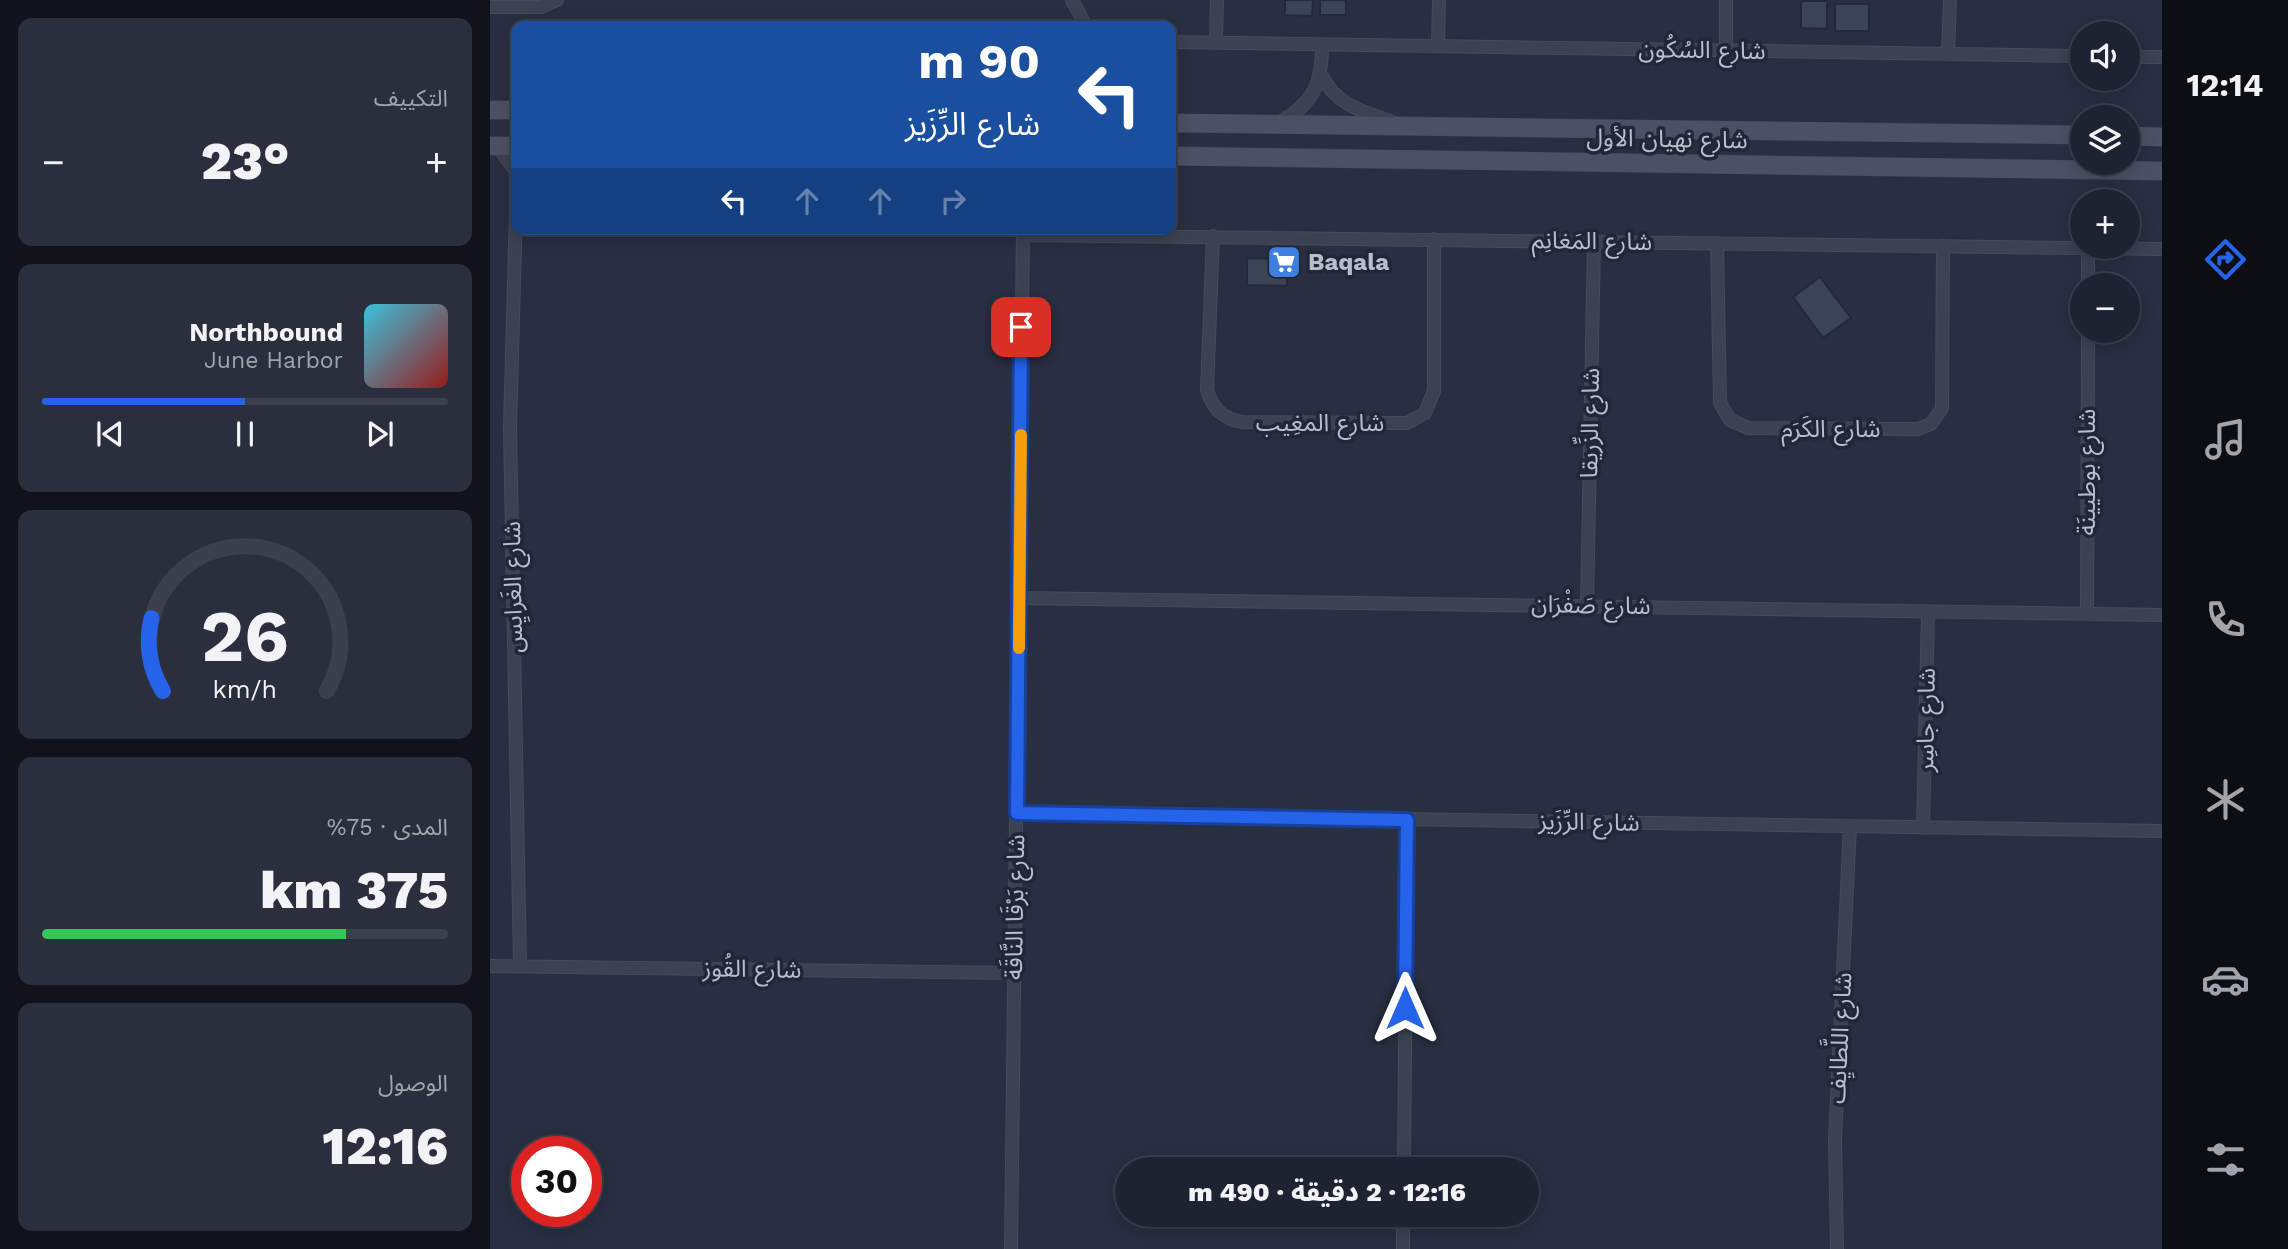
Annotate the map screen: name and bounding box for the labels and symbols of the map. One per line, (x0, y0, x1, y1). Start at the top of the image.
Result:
street label: شارع السُكُون (1638, 32, 1766, 68)
street label: شارع نهيان الأول (1586, 124, 1748, 157)
street label: شارع المَغانِم (1532, 226, 1652, 259)
supermarket icon: Baqala (1265, 243, 1303, 281)
place label: Baqala (1308, 248, 1389, 276)
pin (991, 297, 1051, 357)
street label: شارع الزِّريقا (1571, 367, 1608, 479)
street label: شارع المغِيب (1256, 409, 1384, 440)
street label: شارع بوطيينَة (2073, 409, 2104, 535)
street label: شارع الكَرَم (1781, 415, 1881, 447)
street label: شارع الغَرايِس (498, 521, 532, 653)
street label: شارع صَفْرَان (1531, 588, 1651, 623)
street label: شارع جاسِر (1911, 668, 1944, 773)
street label: شارع الرِّزَيز (1537, 807, 1640, 840)
street label: شارع بَرْقَا النَّاقَة (998, 834, 1033, 980)
street label: شارع القُوز (701, 951, 802, 987)
position arrow (1368, 971, 1442, 1045)
street label: شارع اللَّطايِف (1816, 971, 1861, 1105)
speed limit sign: 30 (511, 1136, 602, 1227)

